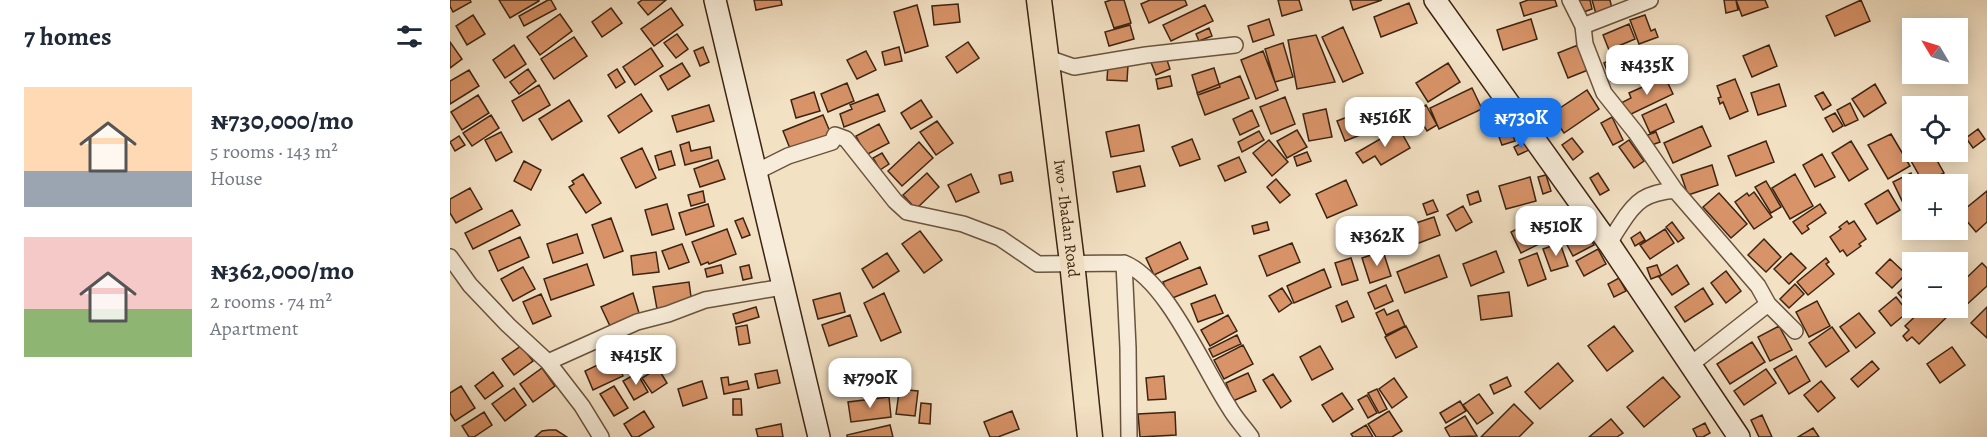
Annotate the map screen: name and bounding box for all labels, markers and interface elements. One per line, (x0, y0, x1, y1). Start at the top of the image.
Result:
north arrow (1902, 18, 1968, 84)
map controls (1902, 18, 1968, 318)
text: 7 homes (24, 19, 112, 54)
icon: filters (393, 20, 426, 53)
pin: ₦435K (1605, 45, 1689, 96)
text: ₦435K (1620, 51, 1674, 78)
button: locate (1902, 96, 1968, 162)
pin: ₦516K (1343, 97, 1427, 148)
pin: ₦730K (1479, 98, 1563, 149)
text: ₦730,000/mo (210, 103, 354, 138)
text: ₦516K (1359, 103, 1411, 130)
text: ₦730K (1494, 104, 1548, 131)
icon: home (72, 111, 144, 183)
text: 5 rooms · 143 m² (210, 138, 338, 165)
street label: Iwo - Ibadan Road (1048, 158, 1085, 279)
text: House (210, 165, 262, 192)
button: + (1902, 174, 1968, 240)
pin: ₦510K (1514, 206, 1598, 257)
text: ₦510K (1529, 212, 1583, 239)
pin: ₦362K (1335, 216, 1419, 267)
text: ₦362K (1350, 222, 1404, 249)
button: − (1902, 252, 1968, 318)
text: ₦362,000/mo (210, 253, 354, 288)
icon: home (72, 261, 144, 333)
text: 2 rooms · 74 m² (210, 288, 332, 315)
text: Apartment (210, 315, 299, 342)
pin: ₦415K (594, 335, 678, 386)
text: ₦415K (610, 341, 662, 368)
pin: ₦790K (828, 358, 912, 409)
text: ₦790K (842, 364, 898, 391)

